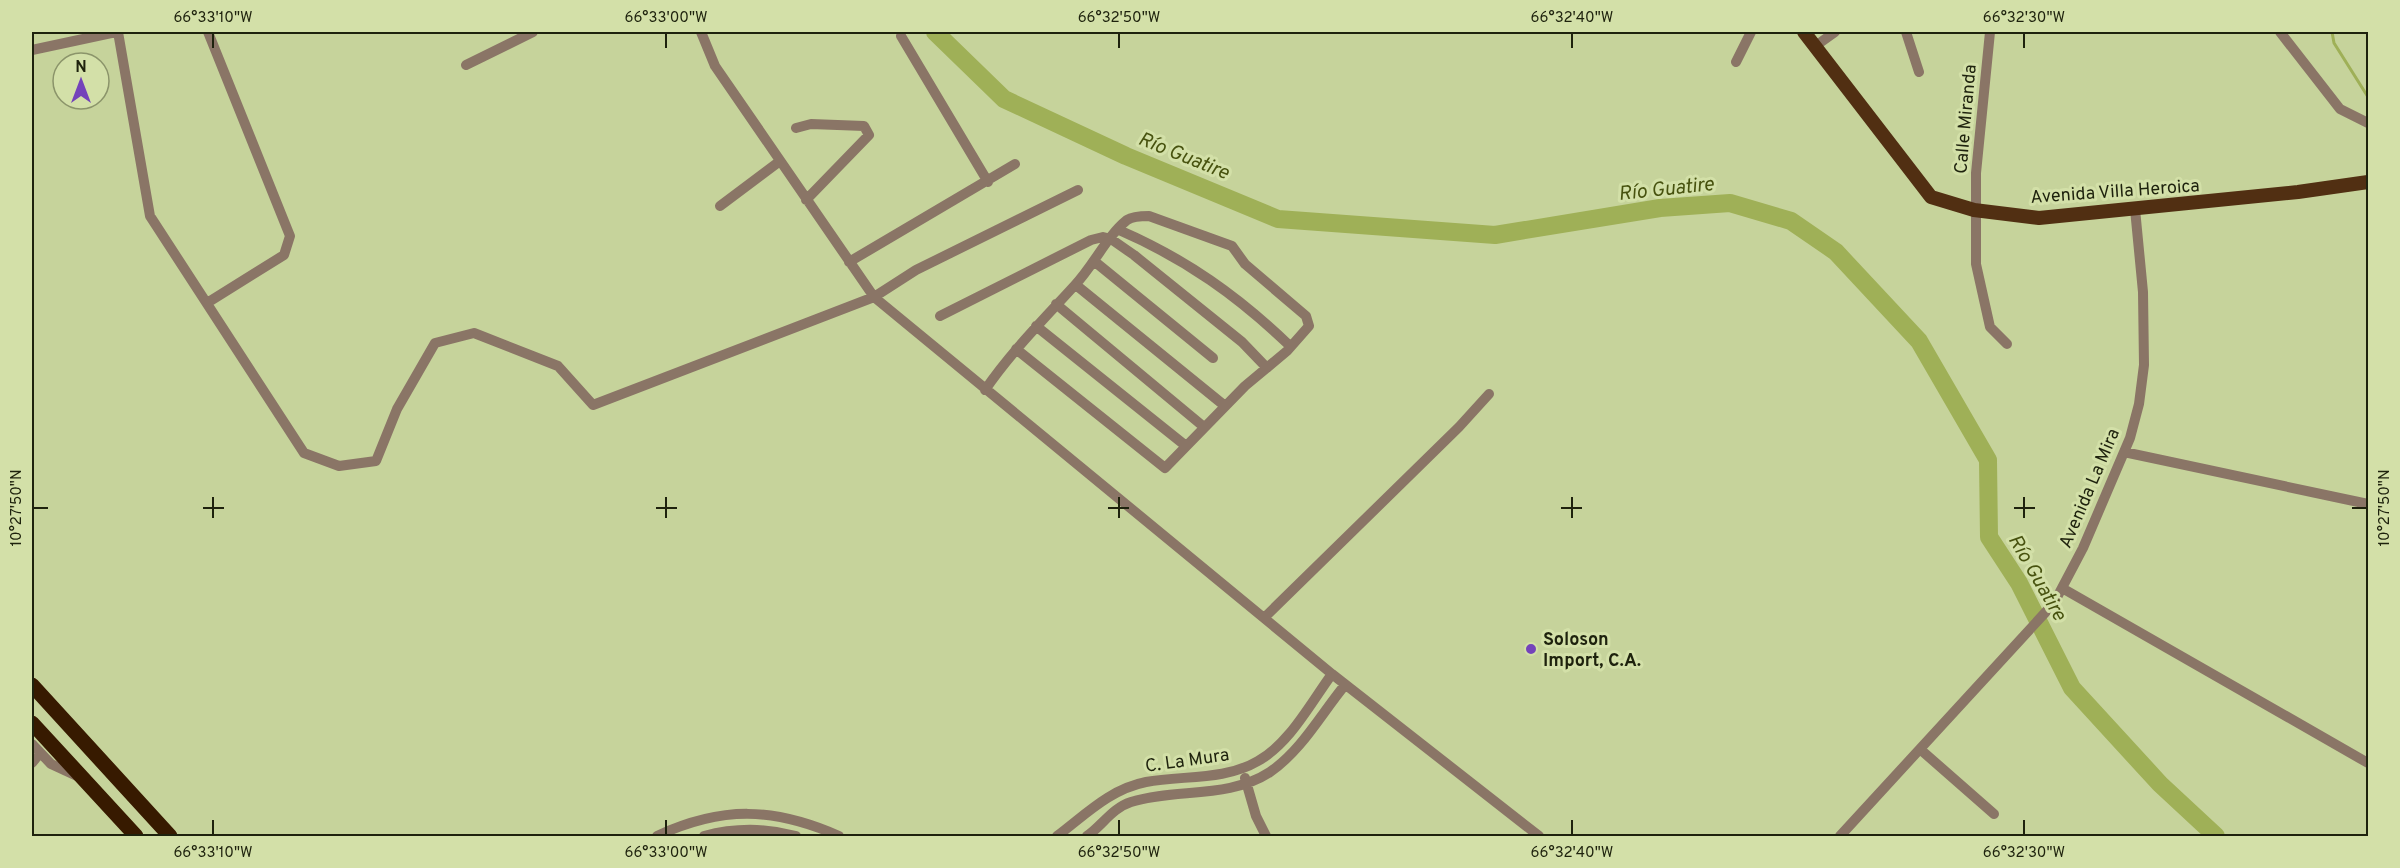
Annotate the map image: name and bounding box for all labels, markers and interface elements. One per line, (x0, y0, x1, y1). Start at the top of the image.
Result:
text: 66°33'10"W (173, 9, 253, 28)
text: 66°33'00"W (624, 9, 708, 28)
text: 66°32'50"W (1078, 9, 1160, 28)
text: 66°32'40"W (1531, 9, 1613, 28)
text: 66°32'30"W (1983, 9, 2065, 28)
north arrow (51, 51, 111, 111)
text: N (75, 58, 87, 78)
street label: Calle Miranda (1950, 63, 1983, 175)
water label: Río Guatire (1134, 127, 1233, 187)
water label: Río Guatire (1617, 172, 1716, 208)
street label: Avenida Villa Heroica (2030, 175, 2200, 210)
street label: Avenida La Mira (2055, 425, 2126, 552)
text: 10°27'50"N (8, 469, 27, 547)
text: 10°27'50"N (2376, 469, 2395, 547)
water label: Río Guatire (2001, 530, 2072, 627)
place label: Soloson Import, C.A. (1543, 629, 1641, 673)
marker: Soloson Import, C.A. (1524, 642, 1538, 656)
street label: C. La Mura (1144, 744, 1231, 779)
text: 66°33'10"W (173, 844, 253, 863)
text: 66°33'00"W (624, 844, 708, 863)
text: 66°32'50"W (1078, 844, 1160, 863)
text: 66°32'40"W (1531, 844, 1613, 863)
text: 66°32'30"W (1983, 844, 2065, 863)

